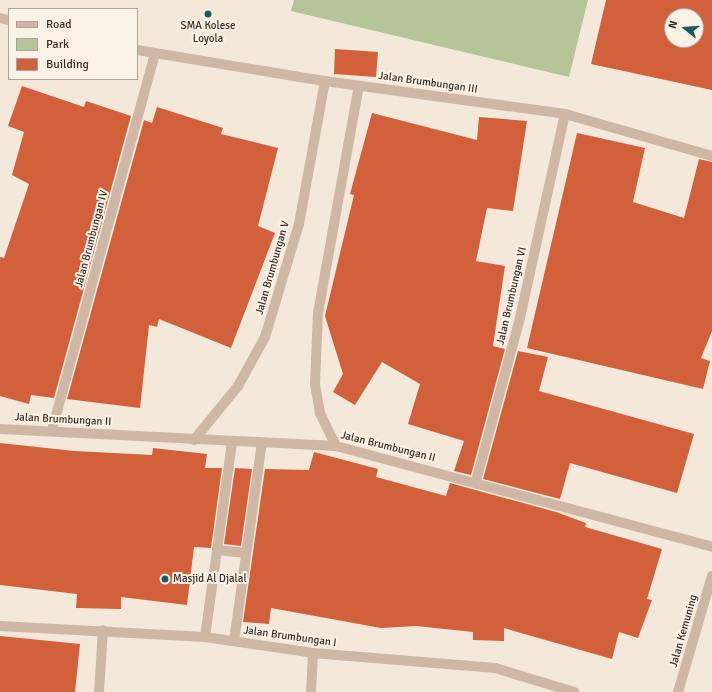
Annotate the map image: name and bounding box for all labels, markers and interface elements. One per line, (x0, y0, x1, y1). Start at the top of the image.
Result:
legend (8, 8, 138, 80)
north arrow (664, 8, 704, 48)
marker: SMA Kolese Loyola (203, 9, 213, 19)
text: Road (46, 17, 72, 32)
text: N (666, 19, 680, 30)
place label: SMA Kolese Loyola (180, 20, 236, 46)
text: Park (46, 37, 69, 52)
text: Building (46, 57, 89, 72)
street label: Jalan Brumbungan III (378, 69, 478, 97)
street label: Jalan Brumbungan IV (73, 189, 111, 289)
street label: Jalan Brumbungan V (253, 220, 293, 316)
street label: Jalan Brumbungan VI (494, 246, 530, 346)
street label: Jalan Brumbungan II (14, 411, 112, 429)
street label: Jalan Brumbungan II (339, 429, 437, 465)
place label: Masjid Al Djalal (173, 572, 247, 586)
marker: Masjid Al Djalal (160, 574, 170, 584)
street label: Jalan Kemuning (667, 593, 701, 669)
street label: Jalan Brumbungan I (243, 624, 337, 650)

